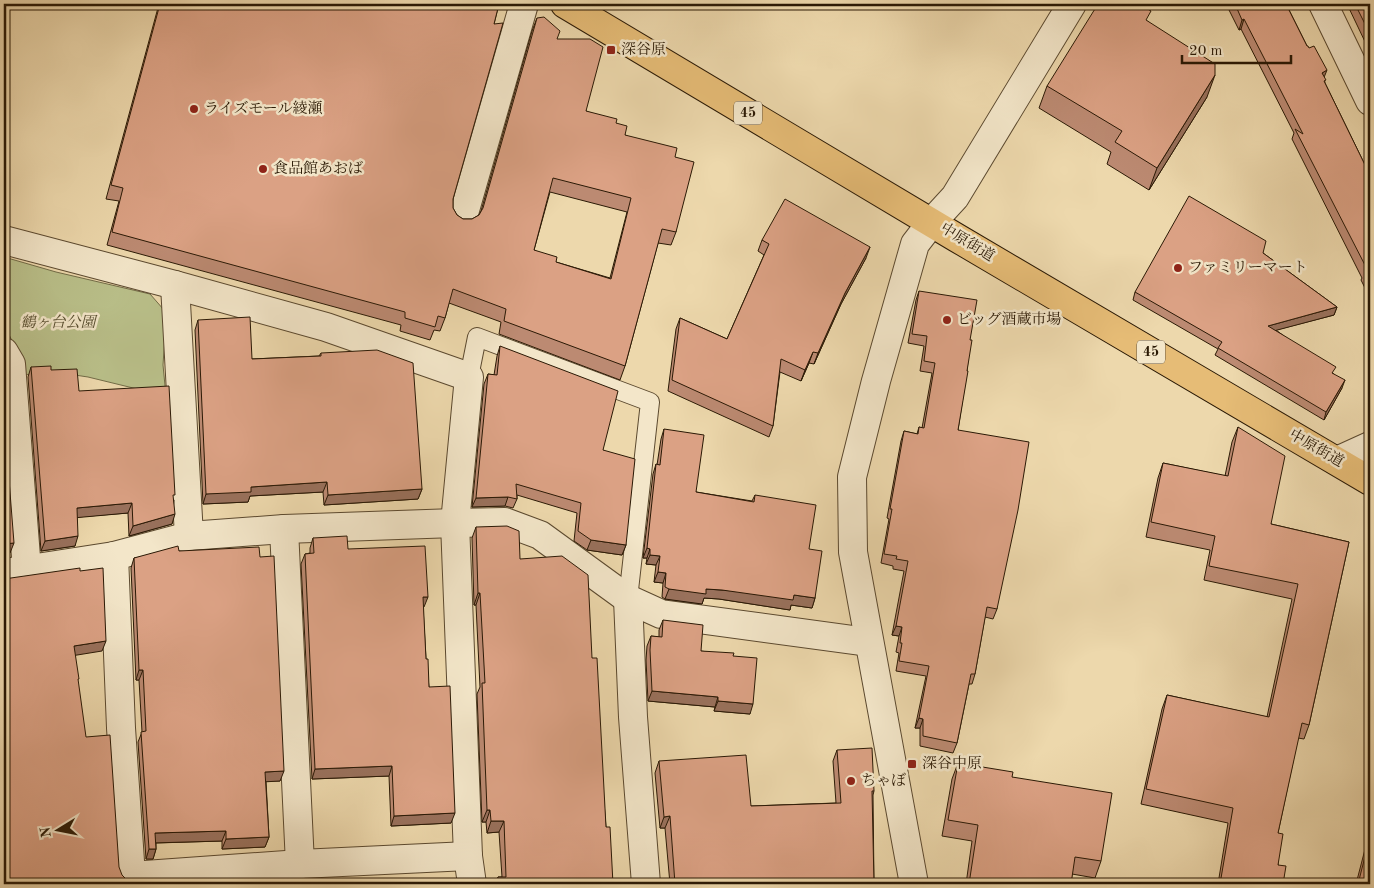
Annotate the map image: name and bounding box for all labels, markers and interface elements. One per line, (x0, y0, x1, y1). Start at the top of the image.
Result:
scale bar (1182, 32, 1290, 64)
place label: 深谷原 (621, 41, 666, 58)
marker: 深谷原 (605, 44, 617, 56)
text: 20 m (1189, 44, 1223, 59)
place label: ライズモール綾瀬 (204, 100, 323, 117)
road number: 45 (734, 102, 762, 125)
marker: ライズモール綾瀬 (188, 103, 200, 115)
place label: 食品館あおば (273, 160, 363, 177)
marker: 食品館あおば (257, 163, 269, 175)
street label: 中原街道 (937, 219, 998, 265)
place label: ファミリーマート (1188, 260, 1308, 276)
marker: ファミリーマート (1172, 262, 1184, 274)
place label: ビッグ酒蔵市場 (957, 311, 1061, 328)
park label: 鶴ヶ台公園 (20, 314, 98, 331)
marker: ビッグ酒蔵市場 (941, 314, 953, 326)
road number: 45 (1137, 341, 1165, 364)
street label: 中原街道 (1286, 426, 1347, 470)
place label: 深谷中原 (922, 755, 982, 772)
marker: 深谷中原 (906, 758, 918, 770)
place label: ちゃぼ (861, 772, 906, 789)
marker: ちゃぼ (845, 775, 857, 787)
north arrow (32, 806, 82, 856)
text: N (38, 825, 54, 839)

